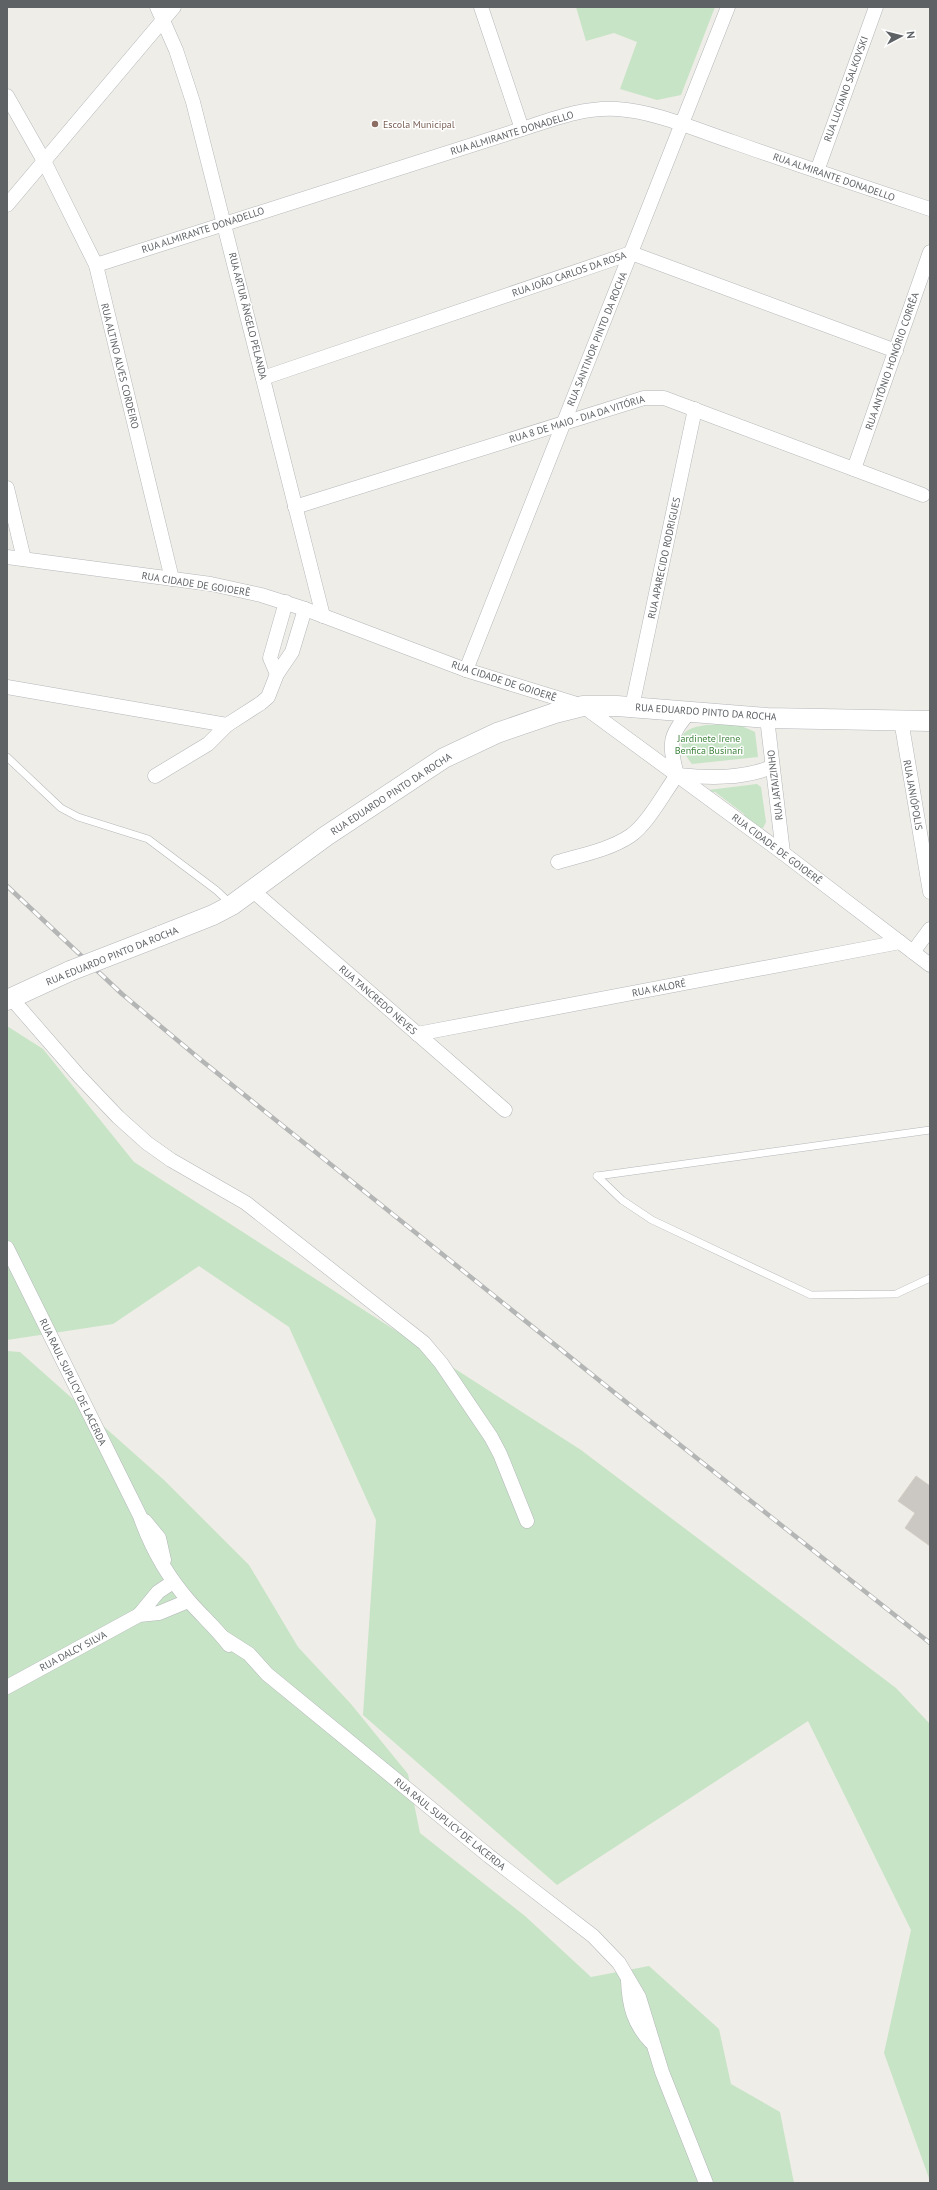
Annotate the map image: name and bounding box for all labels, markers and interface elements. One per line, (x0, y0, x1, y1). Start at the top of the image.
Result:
north arrow (881, 16, 921, 56)
text: N (904, 30, 918, 39)
street label: RUA LUCIANO SALKOVSKI (821, 34, 871, 144)
street label: RUA ALMIRANTE DONADELLO (449, 108, 575, 158)
place label: Escola Municipal (383, 118, 455, 131)
marker: Escola Municipal (370, 119, 380, 129)
street label: RUA ALMIRANTE DONADELLO (771, 150, 897, 204)
street label: RUA ALMIRANTE DONADELLO (140, 204, 266, 256)
street label: RUA JOÃO CARLOS DA ROSA (510, 248, 628, 300)
street label: RUA ARTUR ÂNGELO PELANDA (226, 251, 270, 381)
street label: RUA SANTINOR PINTO DA ROCHA (564, 270, 630, 408)
street label: RUA ANTÔNIO HONÓRIO CORRÊA (862, 290, 922, 432)
street label: RUA ALTINO ALVES CORDEIRO (98, 302, 142, 430)
street label: RUA 8 DE MAIO - DIA DA VITÓRIA (508, 392, 646, 446)
street label: RUA APARECIDO RODRIGUES (645, 496, 683, 620)
street label: RUA CIDADE DE GOIOERÊ (141, 569, 251, 599)
street label: RUA CIDADE DE GOIOERÊ (450, 658, 558, 704)
street label: RUA EDUARDO PINTO DA ROCHA (635, 701, 777, 723)
park label: Jardinete Irene Benfica Businari (675, 732, 743, 757)
street label: RUA JATAIZINHO (764, 749, 786, 821)
street label: RUA EDUARDO PINTO DA ROCHA (328, 750, 454, 838)
street label: RUA JANIÓPOLIS (900, 759, 926, 831)
street label: RUA CIDADE DE GOIOERÊ (729, 811, 825, 887)
street label: RUA EDUARDO PINTO DA ROCHA (44, 923, 180, 989)
street label: RUA TANCREDO NEVES (336, 963, 420, 1037)
street label: RUA KALORÉ (631, 976, 687, 1000)
street label: RUA RAUL SUPLICY DE LACERDA (37, 1316, 109, 1448)
street label: RUA DALCY SILVA (37, 1628, 109, 1674)
street label: RUA RAUL SUPLICY DE LACERDA (392, 1775, 508, 1873)

